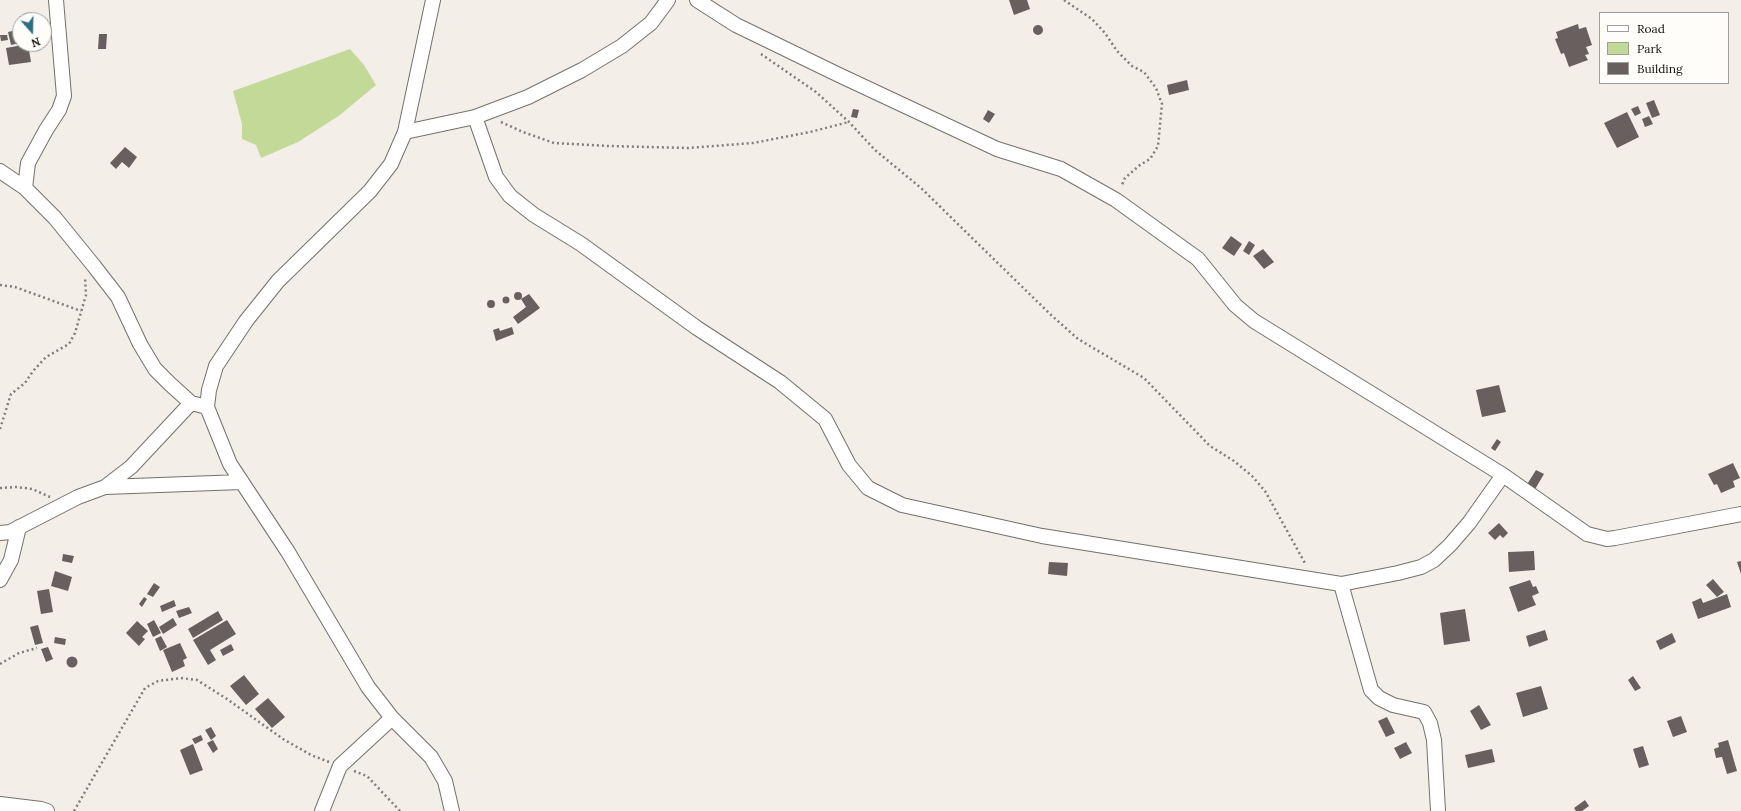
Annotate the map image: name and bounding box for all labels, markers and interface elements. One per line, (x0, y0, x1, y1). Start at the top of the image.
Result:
north arrow (12, 12, 52, 52)
legend (1599, 12, 1729, 84)
text: Road (1637, 21, 1665, 36)
text: N (29, 34, 42, 50)
text: Park (1637, 41, 1662, 56)
text: Building (1637, 61, 1683, 76)

